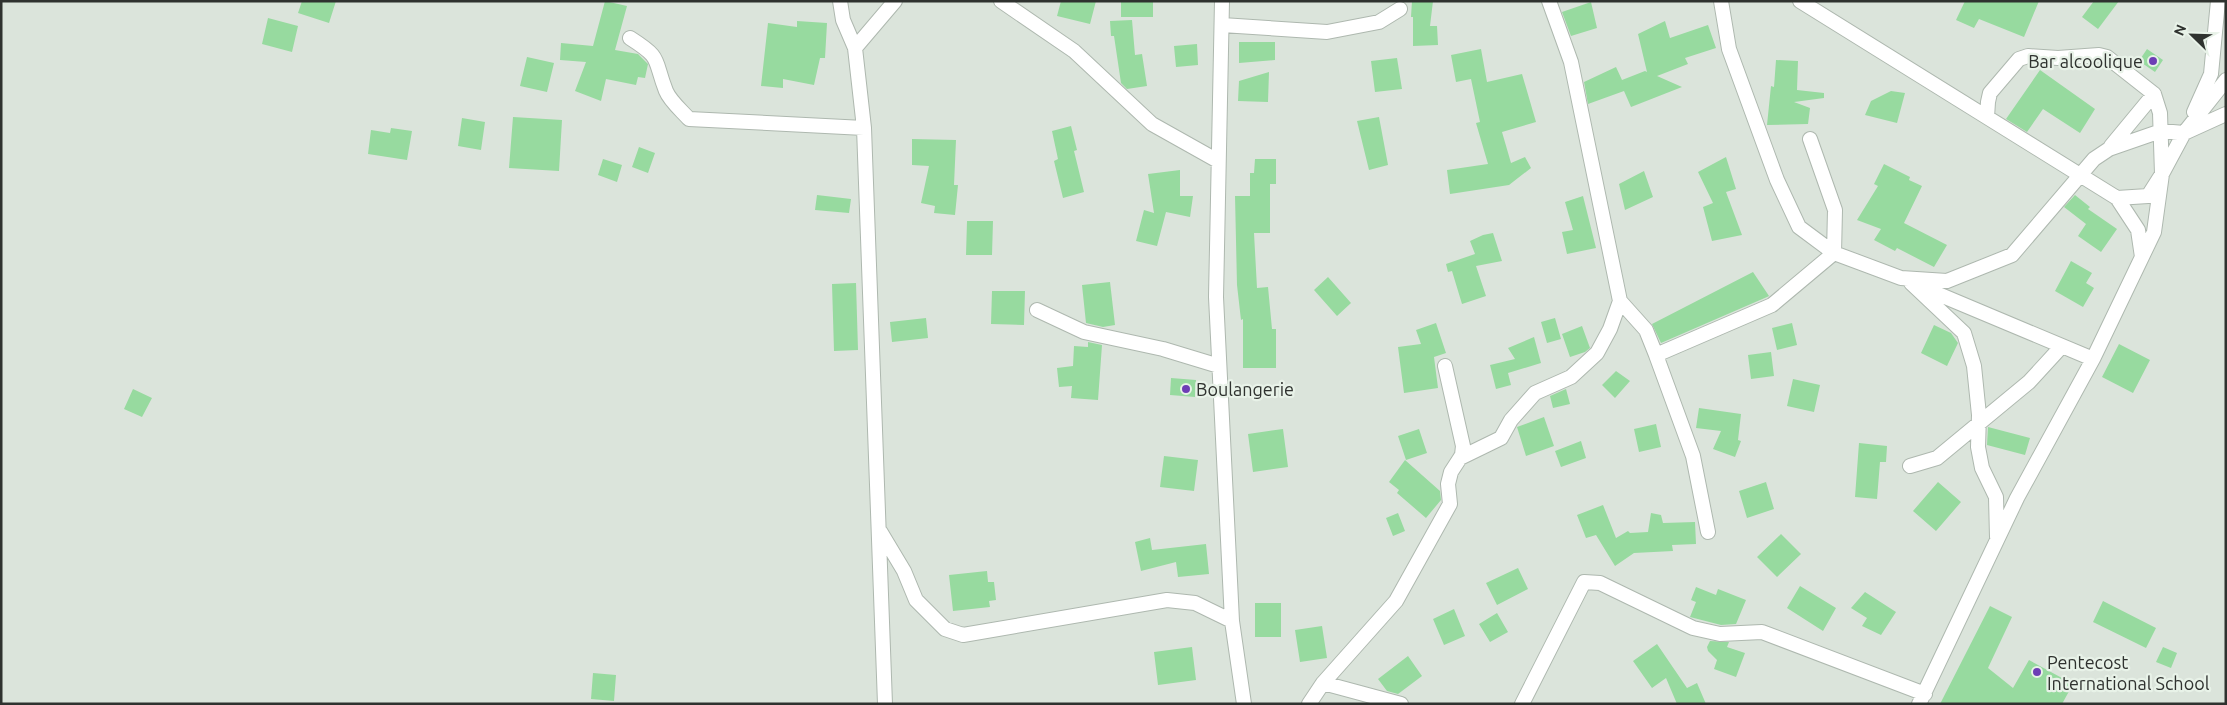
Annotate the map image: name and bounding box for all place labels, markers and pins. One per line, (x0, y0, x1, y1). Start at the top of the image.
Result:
place label: Bar alcoolique (2028, 51, 2143, 71)
marker: Bar alcoolique (2147, 55, 2159, 67)
place label: Boulangerie (1196, 379, 1294, 399)
marker: Boulangerie (1180, 383, 1192, 395)
place label: Pentecost International School (2047, 652, 2210, 693)
marker: Pentecost International School (2031, 666, 2043, 678)

